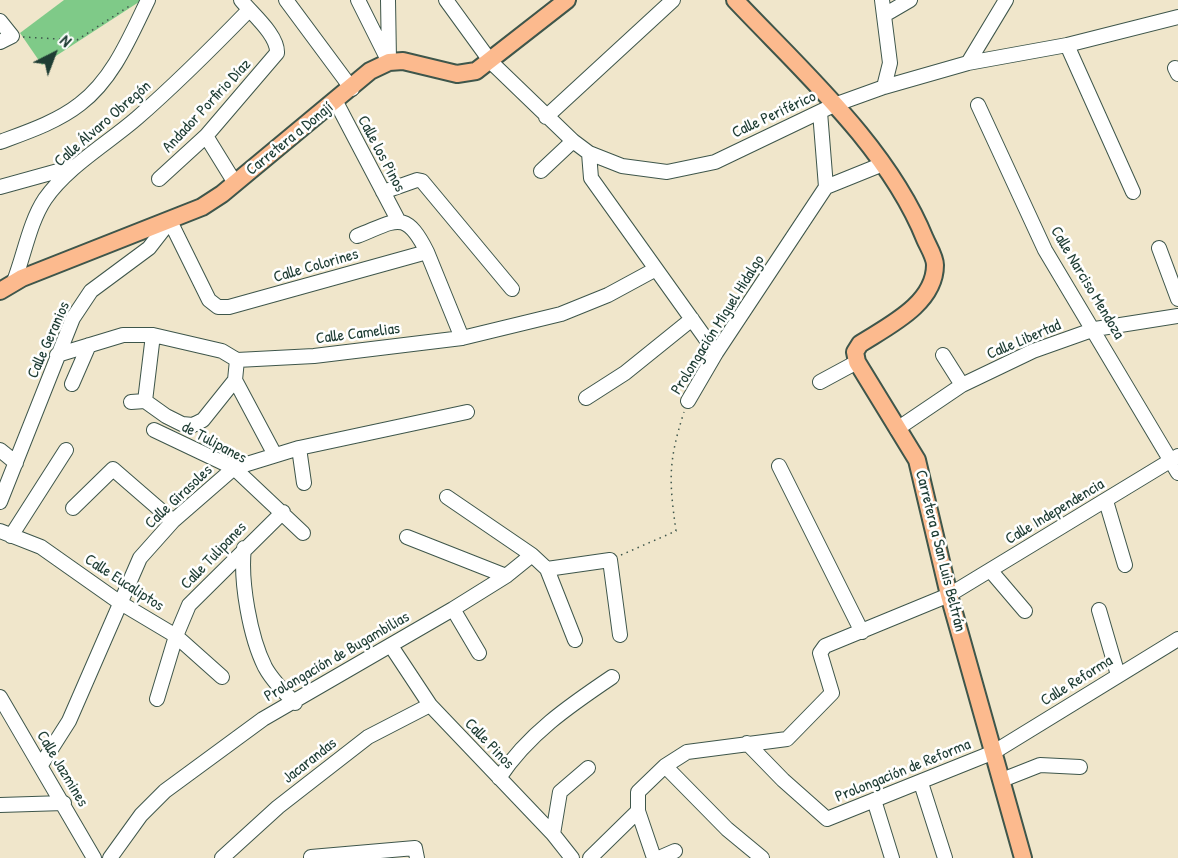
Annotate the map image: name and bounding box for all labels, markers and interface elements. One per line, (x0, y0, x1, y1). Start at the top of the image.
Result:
north arrow (24, 24, 84, 84)
text: N (56, 30, 77, 52)
street label: Andador Porfirio Díaz (159, 55, 255, 157)
street label: Calle Álvaro Obregón (51, 77, 155, 171)
street label: Calle Periférico (729, 87, 819, 143)
street label: Carretera a Donají (243, 98, 337, 180)
street label: Calle los Pinos (353, 113, 409, 195)
street label: Calle Narciso Mendoza (1046, 223, 1128, 343)
street label: Calle Colorines (271, 245, 361, 287)
street label: Prolongación Miguel Hidalgo (667, 252, 769, 398)
street label: Calle Geranios (24, 299, 74, 381)
street label: Calle Libertad (984, 316, 1064, 364)
street label: Calle Camelias (315, 319, 401, 349)
street label: de Tulipanes (178, 418, 250, 468)
street label: Calle Girasoles (141, 461, 217, 533)
street label: Carretera a San Luis Beltrán (911, 468, 969, 634)
street label: Calle Independencia (1002, 475, 1108, 549)
street label: Calle Tulipanes (177, 518, 251, 594)
street label: Calle Eucaliptos (81, 550, 167, 616)
street label: Prolongación de Bugambilias (261, 608, 413, 706)
street label: Calle Reforma (1038, 651, 1116, 711)
street label: Calle Pinos (460, 715, 518, 773)
street label: Calle Jazmines (32, 728, 92, 810)
street label: Jacarandas (279, 734, 341, 788)
street label: Prolongación de Reforma (833, 735, 973, 807)

